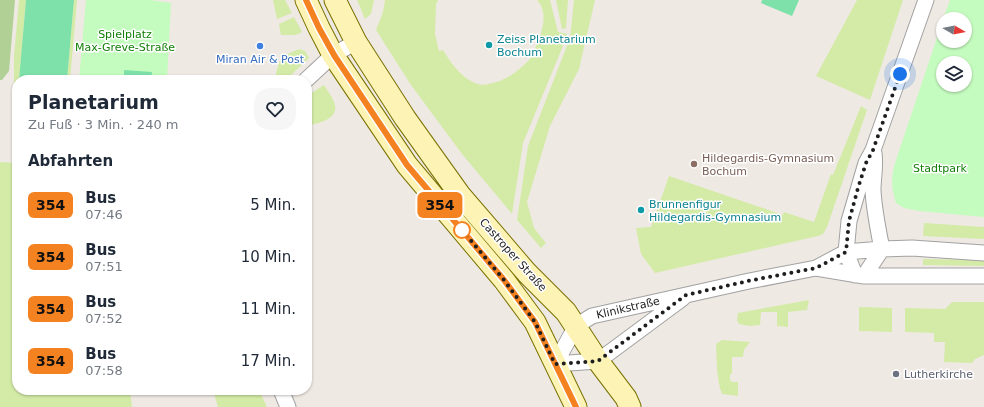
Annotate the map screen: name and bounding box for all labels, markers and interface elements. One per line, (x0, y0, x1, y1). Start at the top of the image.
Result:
north arrow (936, 12, 972, 48)
map controls (936, 12, 972, 92)
park label: Spielplatz Max-Greve-Straße (75, 28, 175, 54)
place label: Zeiss Planetarium Bochum (497, 33, 596, 59)
marker: Zeiss Planetarium Bochum (484, 40, 494, 50)
marker: Miran Air & Post (255, 41, 265, 51)
place label: Miran Air & Post (216, 53, 305, 66)
button: layers (936, 56, 972, 92)
your location (890, 64, 910, 84)
button: heart (254, 88, 296, 130)
text: Planetarium (28, 91, 159, 113)
text: Zu Fuß · 3 Min. · 240 m (28, 117, 178, 132)
text: Abfahrten (28, 152, 113, 170)
place label: Hildegardis-Gymnasium Bochum (702, 152, 834, 178)
marker: Hildegardis-Gymnasium Bochum (689, 159, 699, 169)
park label: Stadtpark (913, 162, 968, 175)
text: Bus (85, 189, 116, 207)
line badge: 354 (417, 192, 463, 218)
text: 5 Min. (250, 196, 296, 214)
text: 354 (36, 197, 65, 213)
text: 354 (425, 197, 455, 213)
place label: Brunnenfigur Hildegardis-Gymnasium (649, 198, 781, 224)
marker: Brunnenfigur Hildegardis-Gymnasium (636, 205, 646, 215)
text: 07:46 (85, 207, 123, 222)
street label: Castroper Straße (477, 216, 549, 294)
unlabelled marker (453, 221, 471, 239)
text: Bus (85, 241, 116, 259)
text: 10 Min. (241, 248, 296, 266)
text: 354 (36, 249, 65, 265)
text: 07:51 (85, 259, 123, 274)
text: Bus (85, 293, 116, 311)
street label: Klinikstraße (595, 294, 661, 322)
text: 11 Min. (241, 300, 296, 318)
text: 354 (36, 301, 65, 317)
text: 07:52 (85, 311, 123, 326)
text: Bus (85, 345, 116, 363)
text: 17 Min. (241, 352, 296, 370)
text: 354 (36, 353, 65, 369)
text: 07:58 (85, 363, 123, 378)
place label: Lutherkirche (904, 368, 973, 381)
marker: Lutherkirche (891, 369, 901, 379)

